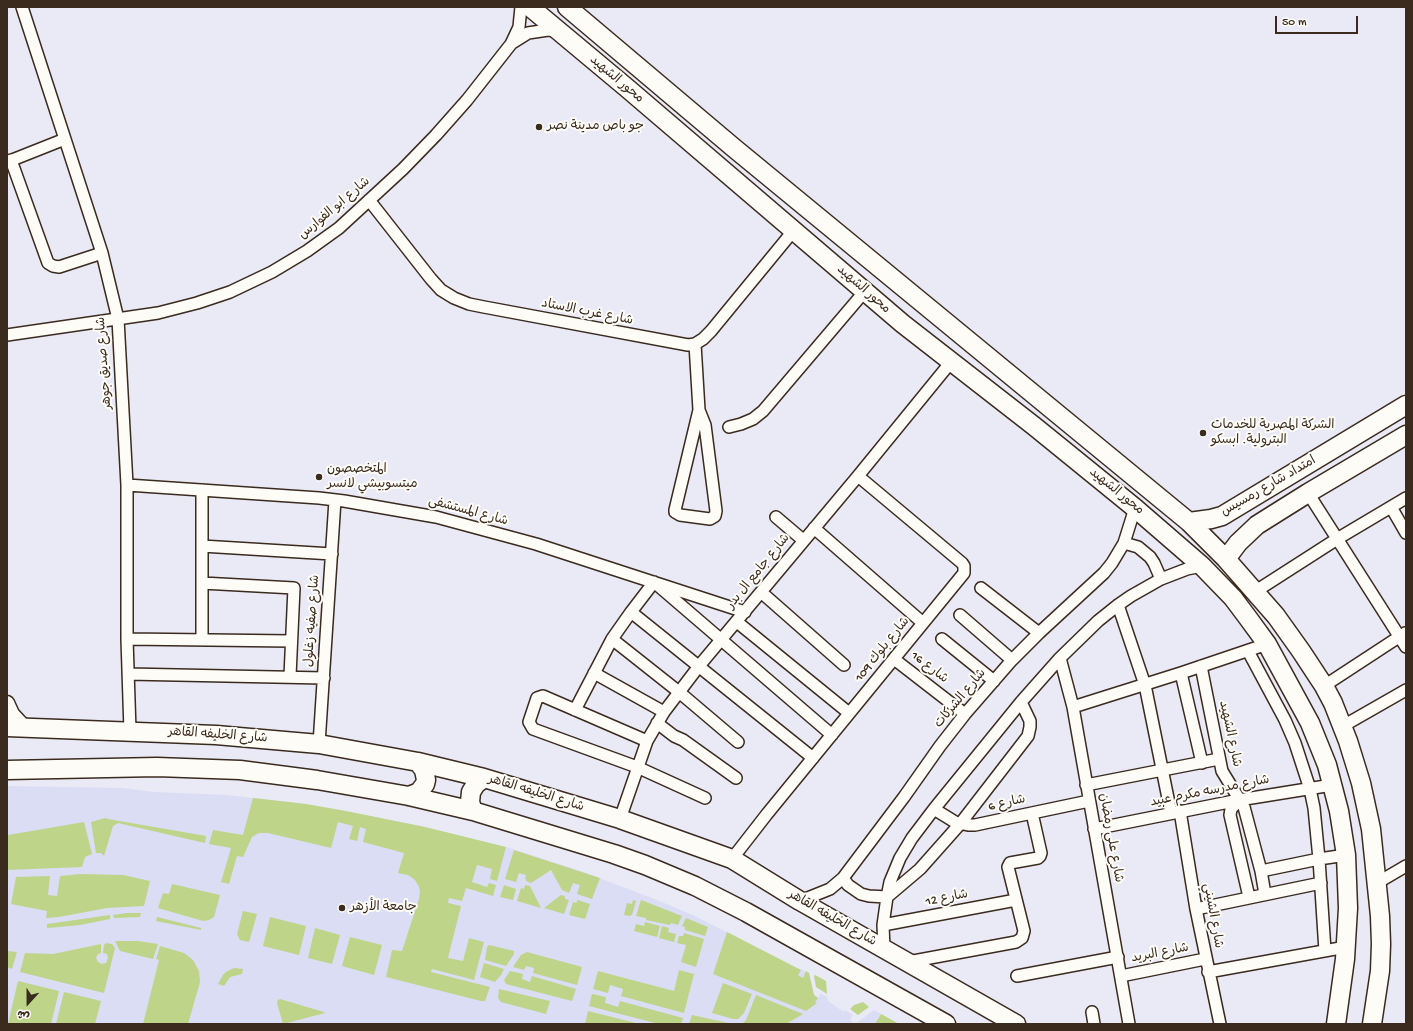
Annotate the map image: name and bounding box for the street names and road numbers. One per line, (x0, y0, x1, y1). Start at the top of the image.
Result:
street label: محور الشهيد (586, 53, 646, 107)
street label: شارع ابو الفوارس (296, 175, 374, 243)
street label: محور الشهيد (833, 262, 893, 318)
street label: شارع غرب الاستاد (540, 296, 634, 330)
street label: شارع صديق جوهر (94, 316, 116, 410)
street label: امتداد شارع رمسيس (1219, 453, 1319, 521)
street label: محور الشهيد (1085, 465, 1147, 519)
street label: شارع المستشفى (427, 494, 509, 530)
street label: شارع جامع ال بدر (724, 531, 794, 613)
street label: شارع صفيه زغلول (302, 574, 324, 668)
street label: شارع بلوك 109 (852, 615, 914, 685)
street label: شارع 16 (907, 649, 951, 687)
street label: شارع الشركات (932, 666, 990, 732)
street label: شارع الشهيد (1214, 700, 1244, 768)
street label: شارع الخليفه القاهر (168, 725, 268, 747)
street label: شارع الخليفه القاهر (486, 772, 586, 816)
street label: شارع مدرسه مكرم عبيد (1149, 773, 1271, 811)
street label: شارع 6 (987, 792, 1027, 816)
street label: شارع على رمضان (1094, 792, 1126, 884)
street label: شارع الشيني (1199, 882, 1225, 950)
street label: شارع الخليفه القاهر (785, 887, 879, 951)
street label: شارع 12 (924, 887, 970, 911)
street label: شارع البريد (1130, 941, 1190, 967)

